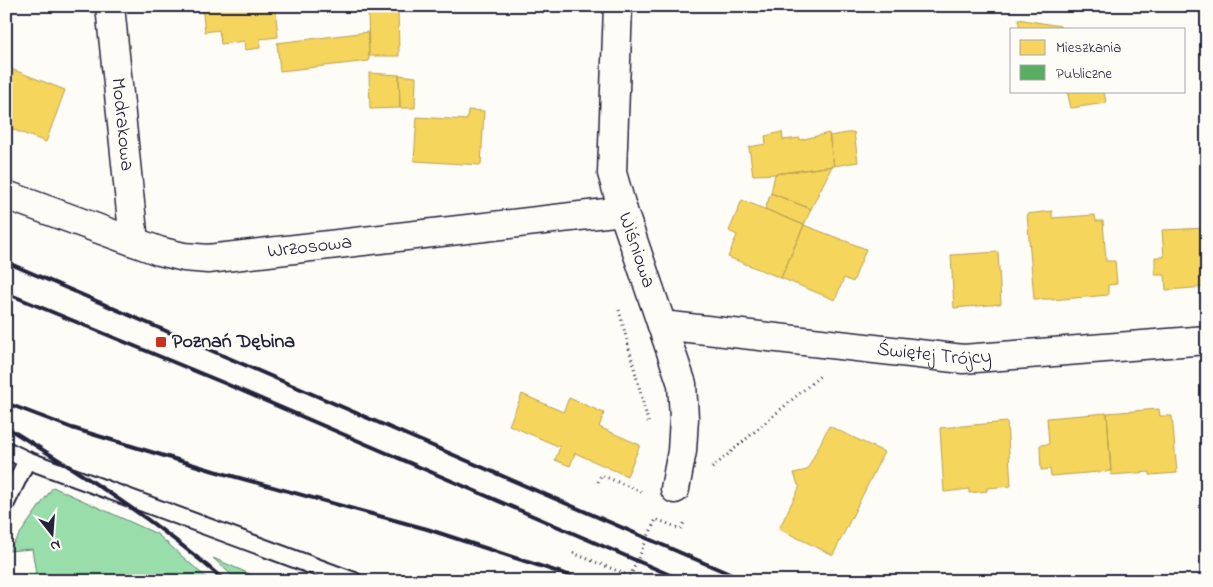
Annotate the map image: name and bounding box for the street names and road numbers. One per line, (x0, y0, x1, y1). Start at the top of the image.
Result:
street label: Modrakowa (103, 76, 141, 173)
street label: Wiśniowa (610, 208, 663, 292)
street label: Wrzosowa (266, 228, 354, 267)
street label: Świętej Trójcy (876, 335, 993, 374)

